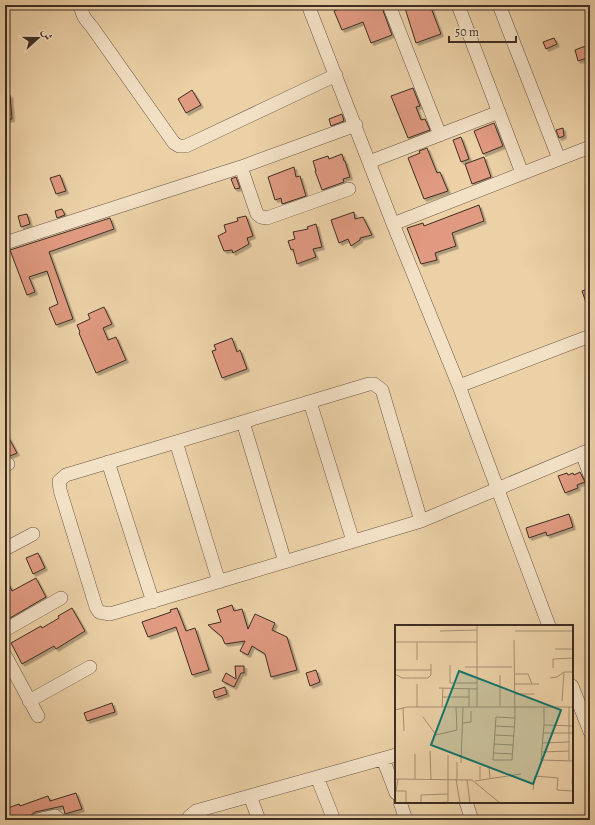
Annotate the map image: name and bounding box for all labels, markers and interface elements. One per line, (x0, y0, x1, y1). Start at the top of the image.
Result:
north arrow (18, 18, 58, 58)
scale bar (449, 18, 516, 44)
text: 50 m (455, 24, 479, 40)
text: ش (38, 27, 56, 42)
inset map (395, 625, 573, 803)

